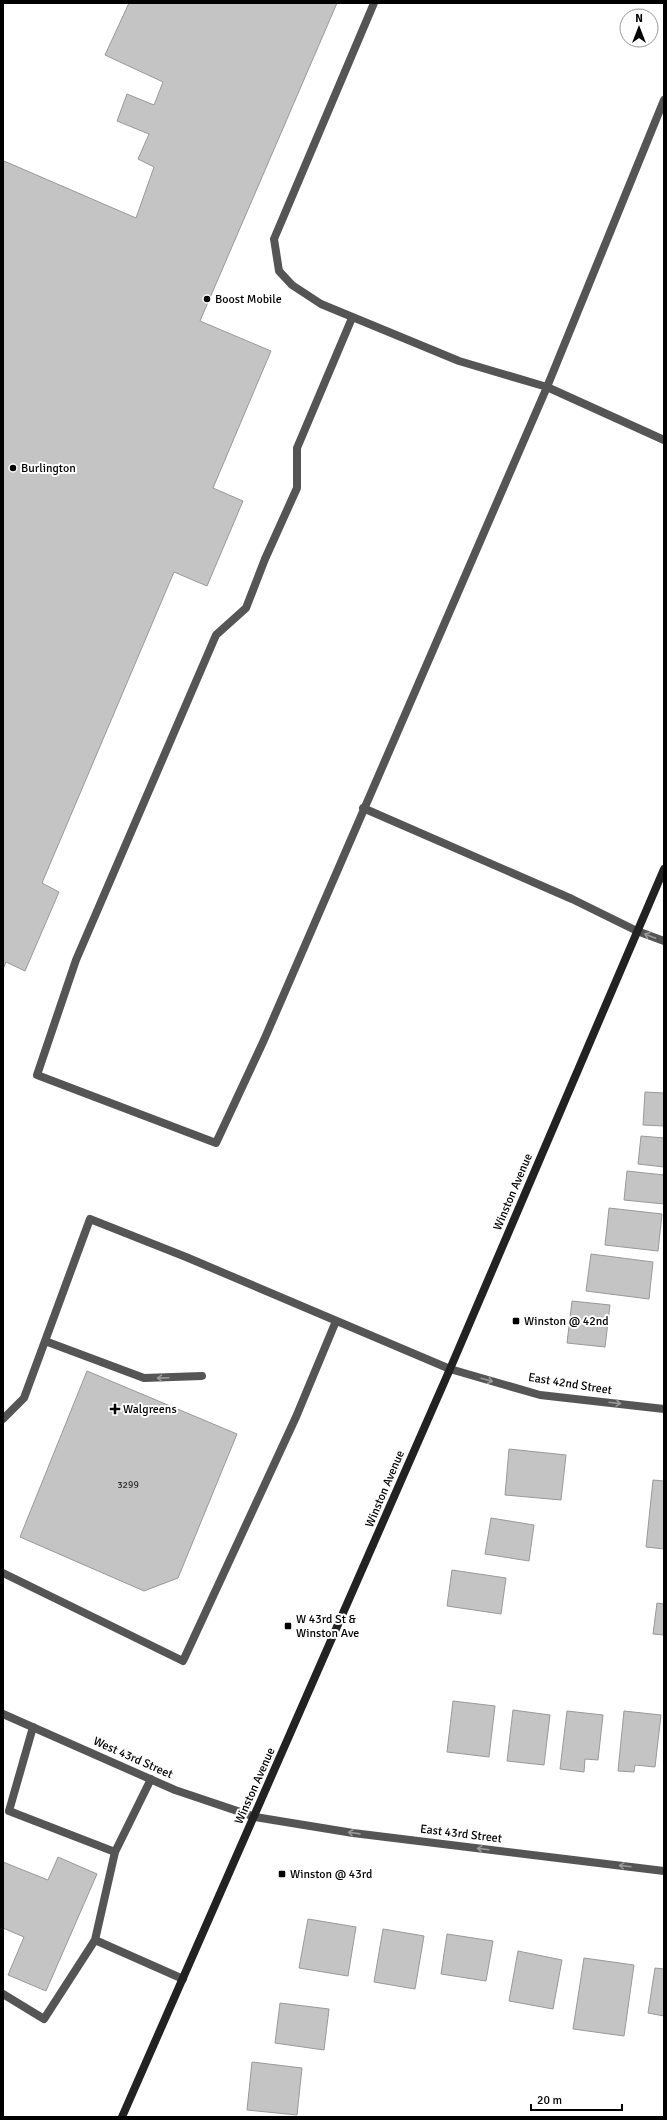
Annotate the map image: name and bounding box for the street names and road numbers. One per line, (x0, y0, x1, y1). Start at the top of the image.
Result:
street label: Winston Avenue (490, 1151, 536, 1233)
street label: East 42nd Street (527, 1370, 613, 1398)
street label: Winston Avenue (362, 1448, 408, 1530)
street label: West 43rd Street (91, 1734, 175, 1782)
street label: Winston Avenue (231, 1745, 279, 1827)
street label: East 43rd Street (419, 1822, 503, 1846)

